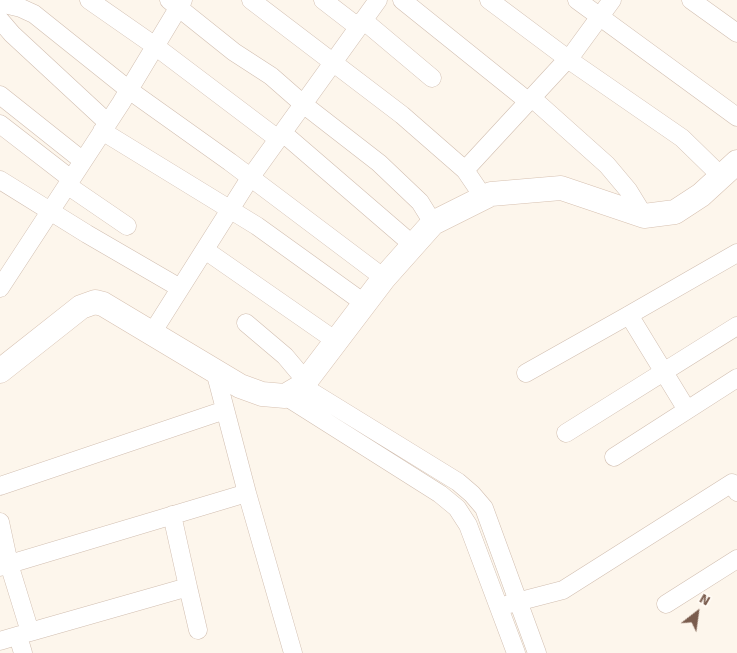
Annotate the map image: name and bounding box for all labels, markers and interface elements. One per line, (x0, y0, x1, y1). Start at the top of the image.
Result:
north arrow (672, 588, 722, 638)
text: N (696, 590, 713, 609)

